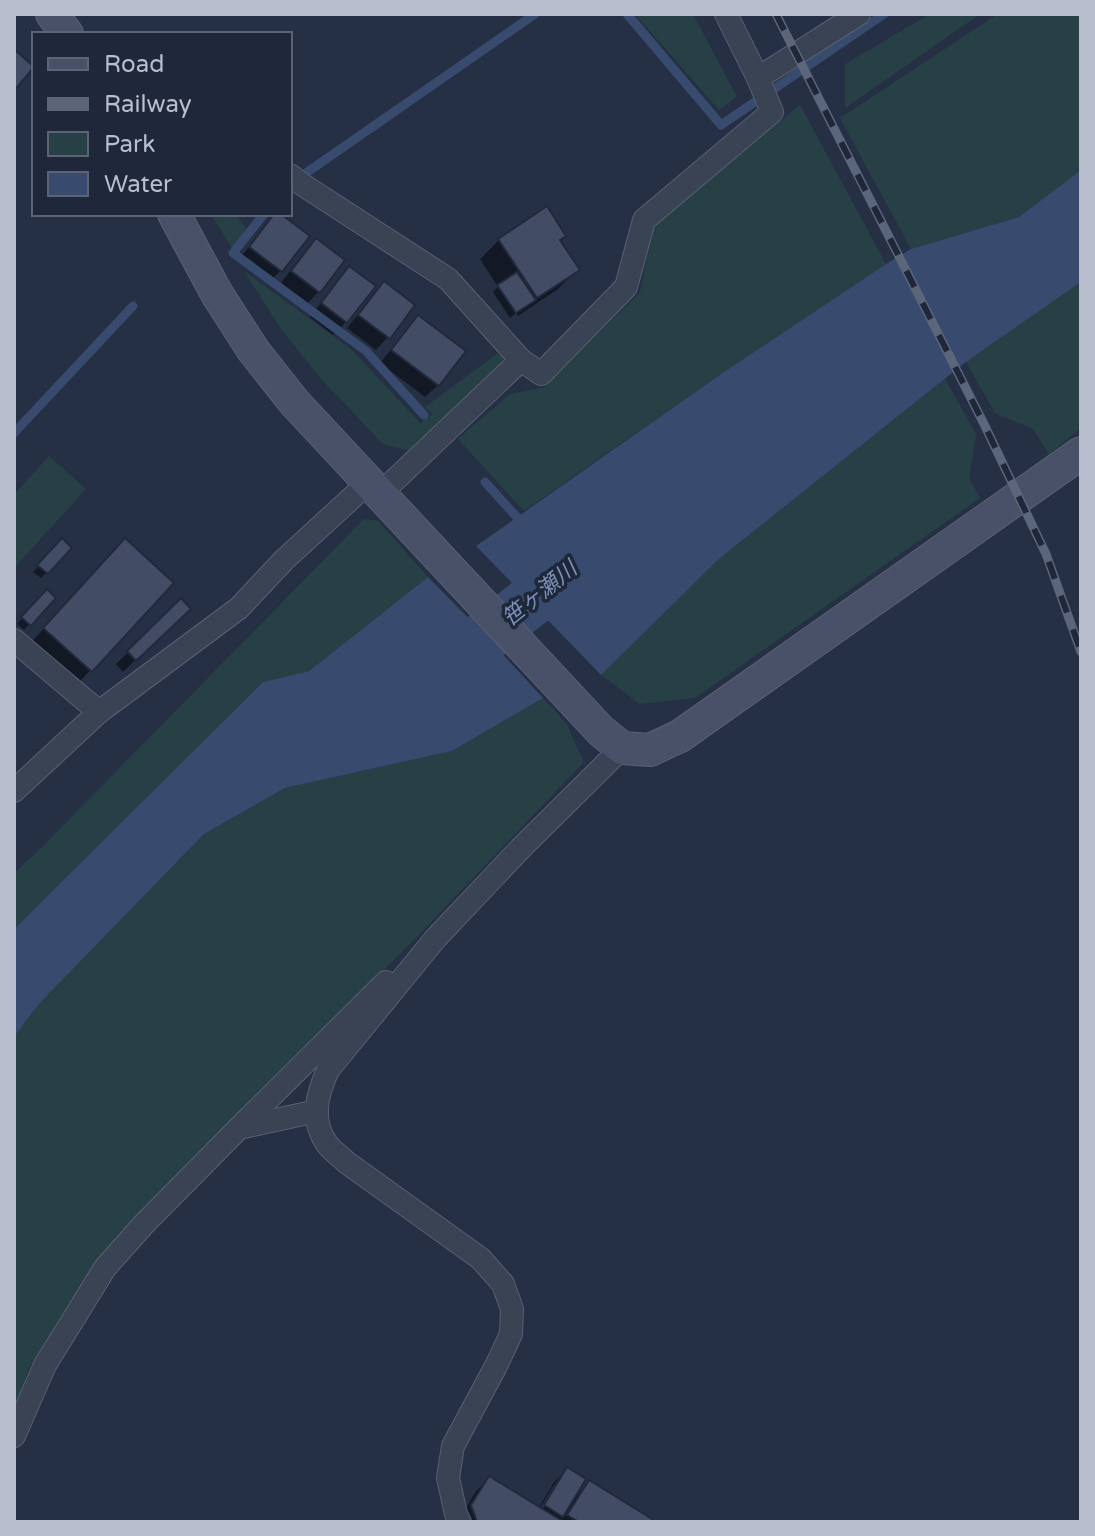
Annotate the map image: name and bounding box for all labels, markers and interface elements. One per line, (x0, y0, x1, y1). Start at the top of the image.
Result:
legend (32, 32, 292, 216)
text: Road (104, 50, 164, 79)
text: Railway (104, 90, 192, 119)
text: Park (104, 130, 155, 159)
text: Water (104, 170, 173, 199)
water label: 笹ヶ瀬川 (497, 555, 584, 632)

